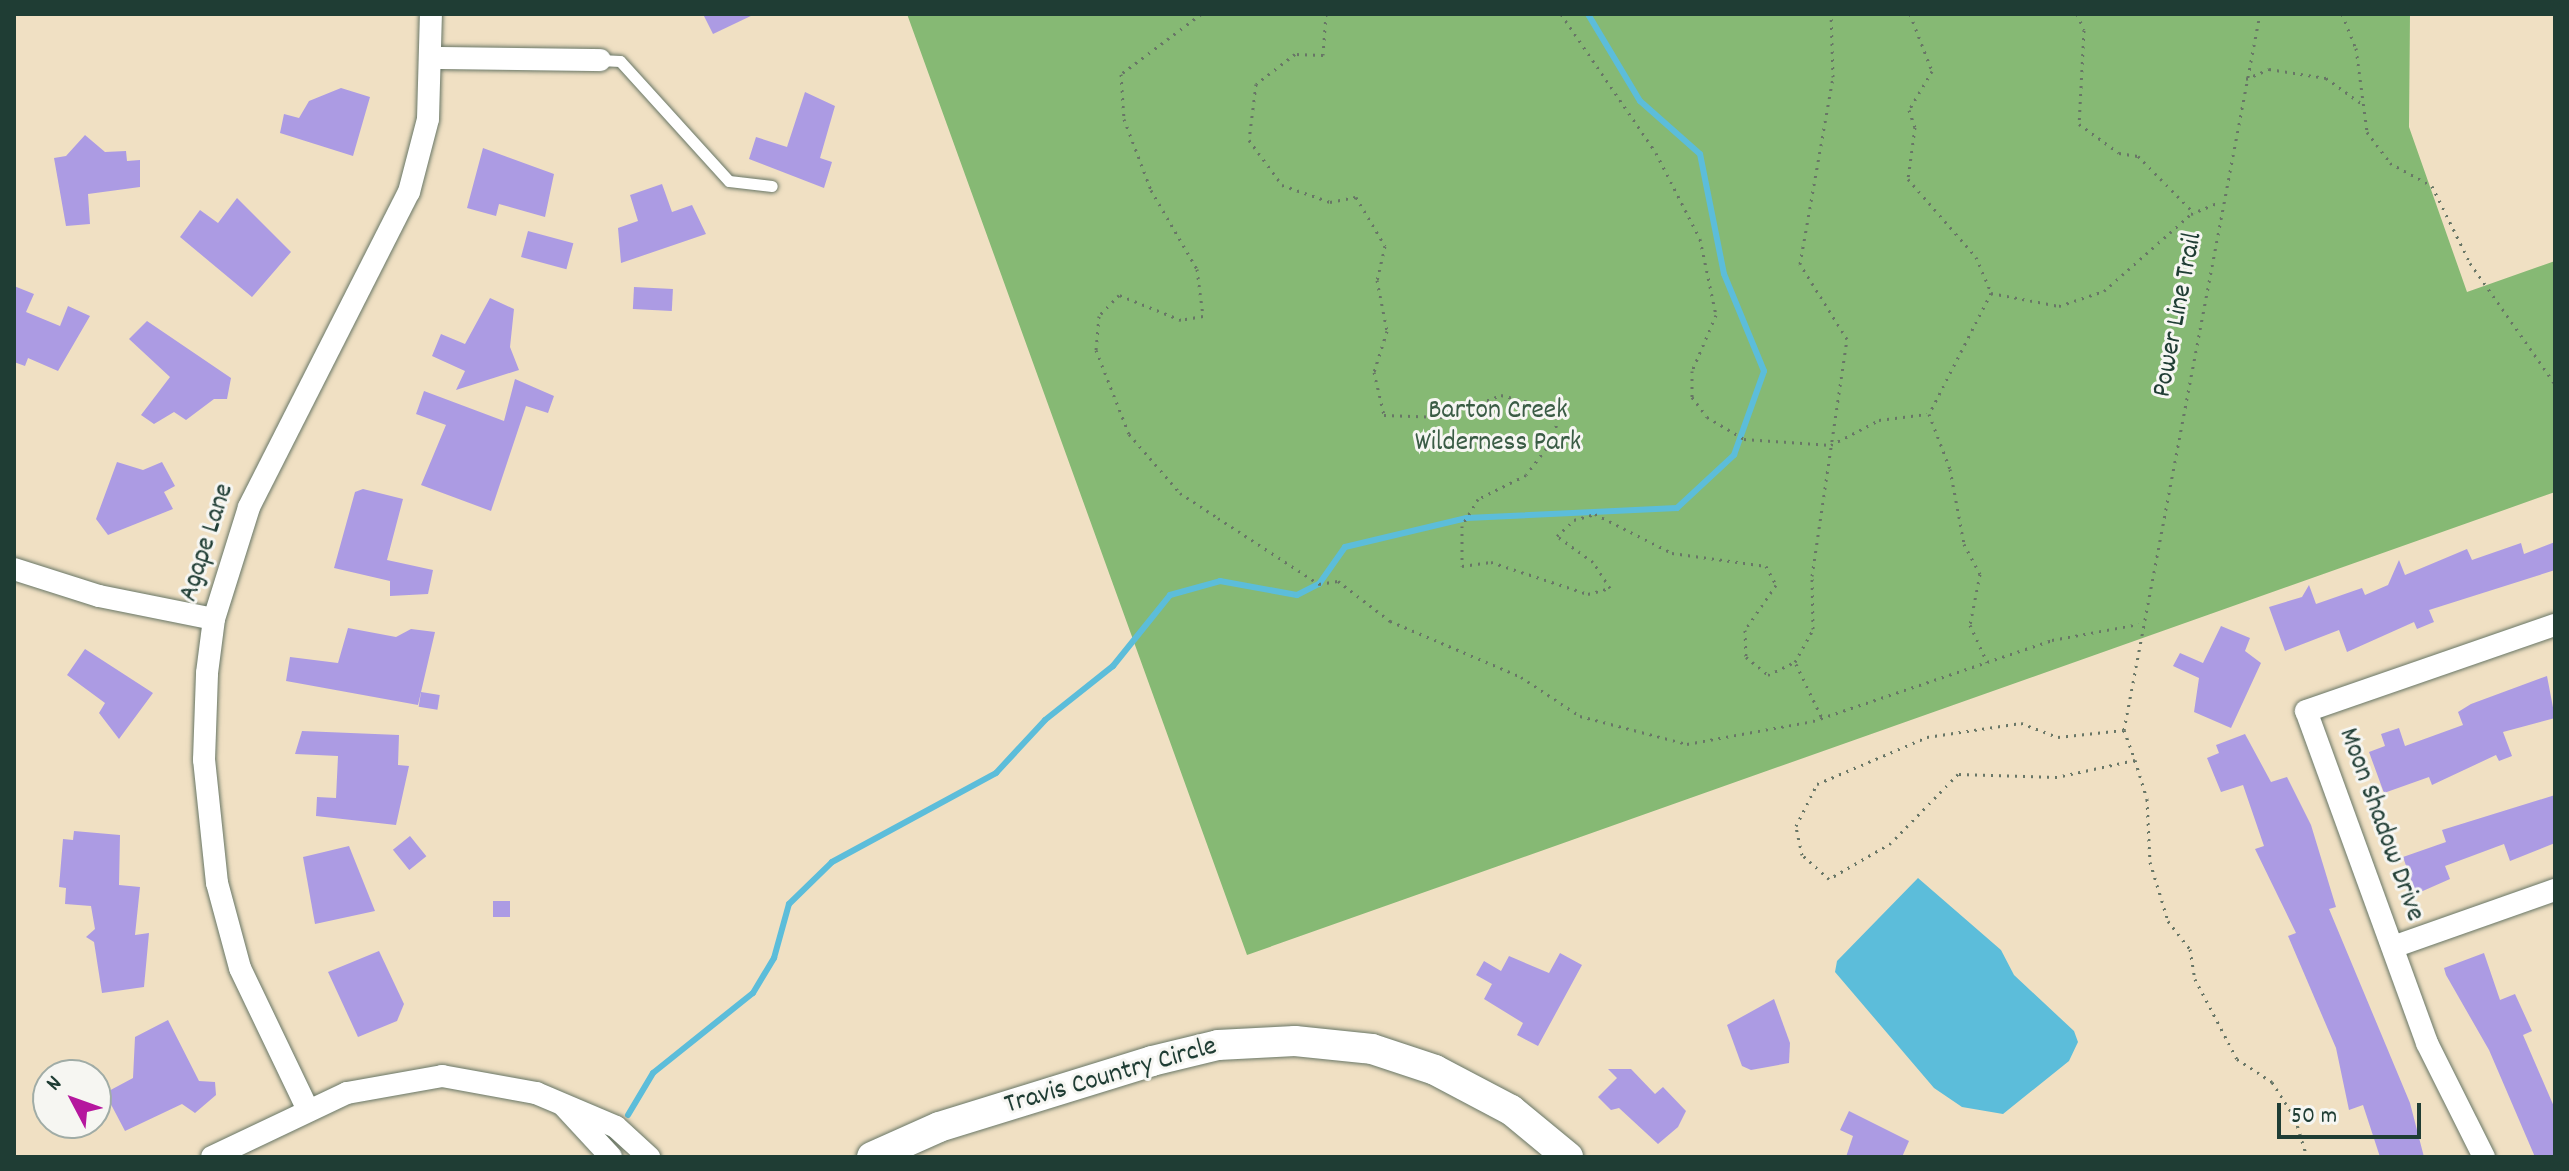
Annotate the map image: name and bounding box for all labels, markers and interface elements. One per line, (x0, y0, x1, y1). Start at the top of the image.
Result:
street label: Power Line Trail (2147, 230, 2211, 400)
park label: Barton Creek Wilderness Park (1415, 395, 1581, 461)
street label: Agape Lane (173, 480, 243, 606)
street label: Moon Shadow Drive (2330, 724, 2430, 926)
street label: Travis Country Circle (1001, 1031, 1221, 1123)
north arrow (32, 1059, 112, 1139)
text: N (40, 1070, 70, 1099)
scale bar (2281, 1087, 2425, 1137)
text: 50 m (2291, 1100, 2337, 1134)

